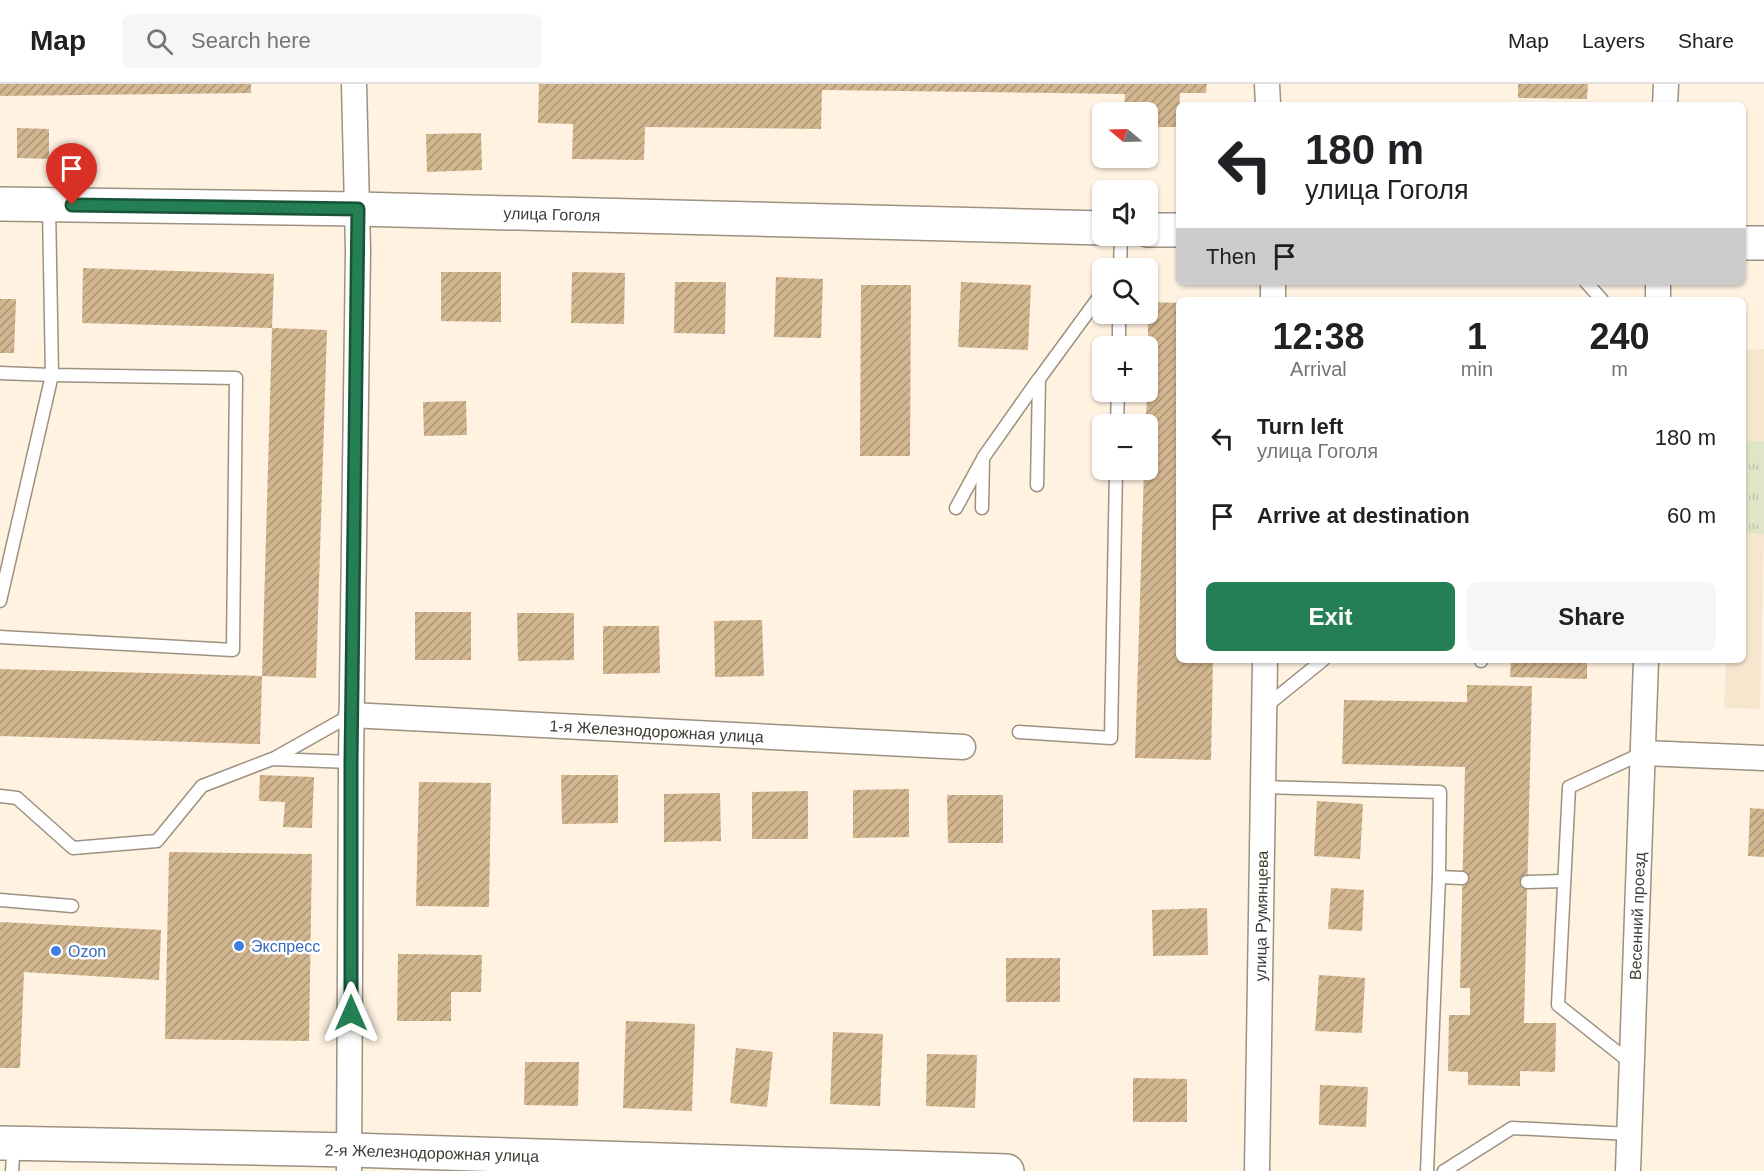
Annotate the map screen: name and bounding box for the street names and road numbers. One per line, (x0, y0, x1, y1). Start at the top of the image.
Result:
street label: улица Гоголя (503, 205, 601, 224)
street label: 1-я Железнодорожная улица (549, 717, 764, 746)
street label: улица Румянцева (1252, 851, 1271, 981)
street label: Весенний проезд (1627, 851, 1648, 980)
street label: 2-я Железнодорожная улица (325, 1141, 539, 1165)

